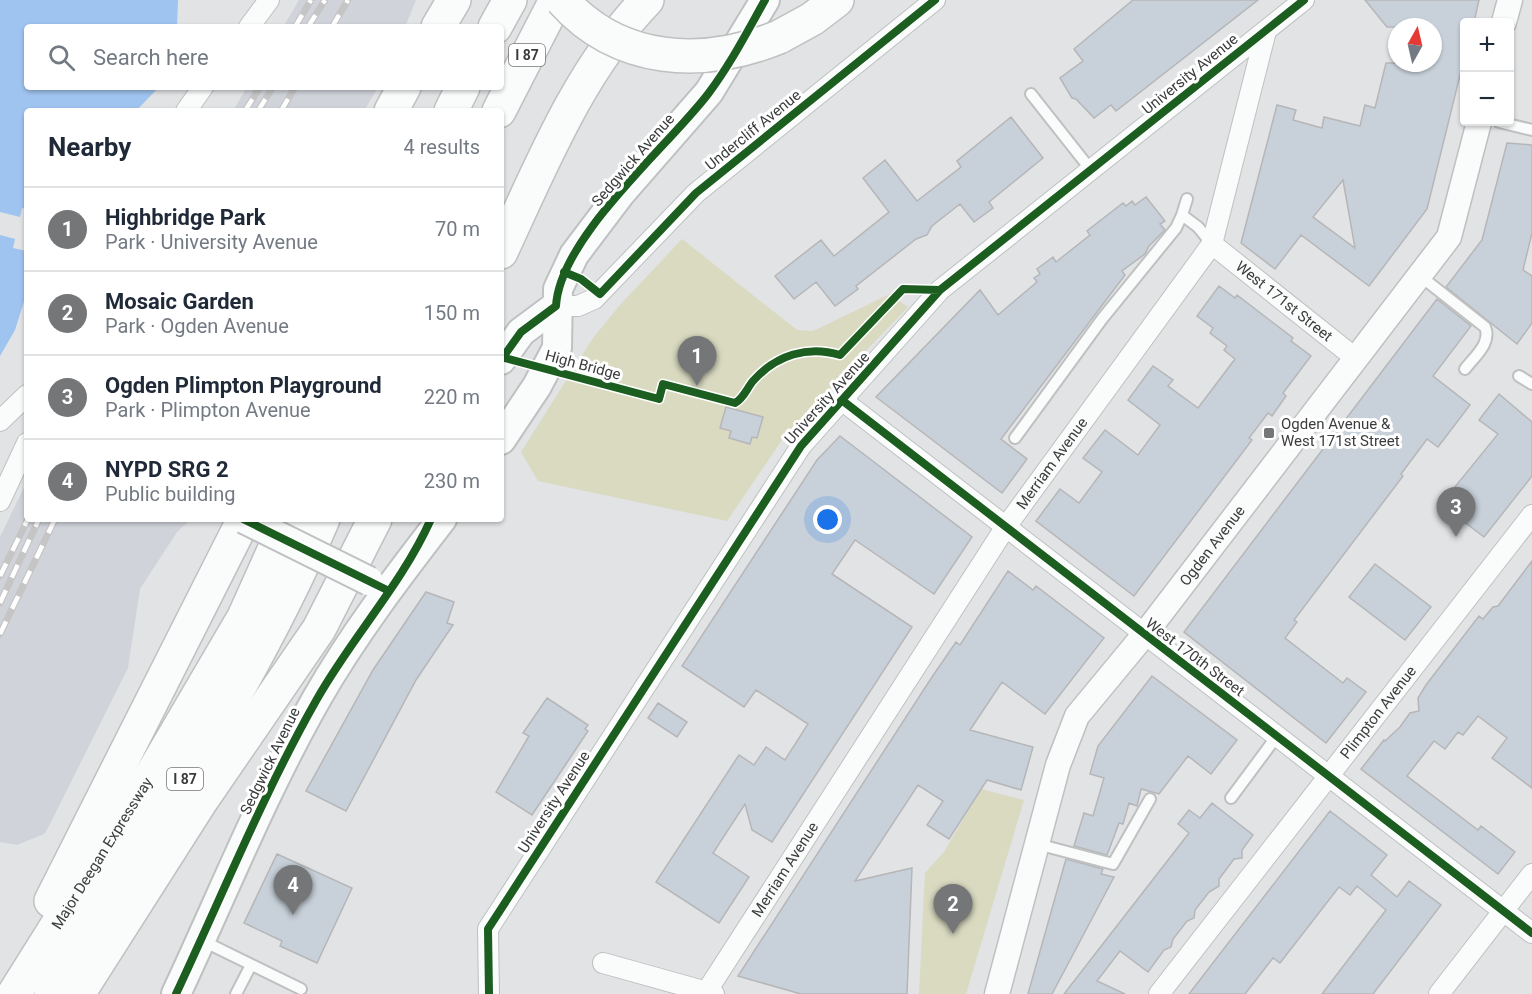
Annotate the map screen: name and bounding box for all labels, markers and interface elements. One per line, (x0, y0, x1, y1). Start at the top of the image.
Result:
north arrow (1388, 18, 1442, 72)
map controls (1460, 18, 1514, 126)
button: + (1460, 18, 1514, 72)
search box (24, 24, 504, 90)
street label: University Avenue (1138, 30, 1242, 118)
icon: search (45, 41, 78, 74)
road number: I 87 (509, 44, 545, 66)
text: Search here (93, 45, 209, 70)
button: − (1460, 72, 1514, 126)
street label: Undercliff Avenue (702, 86, 804, 174)
street label: Sedgwick Avenue (588, 110, 678, 210)
text: Nearby (48, 132, 131, 162)
text: 4 results (404, 135, 480, 159)
text: Highbridge Park (105, 205, 265, 230)
text: 1 (62, 217, 73, 241)
text: 70 m (435, 217, 480, 241)
text: Park · University Avenue (105, 230, 318, 254)
street label: West 171st Street (1232, 257, 1336, 345)
text: Mosaic Garden (105, 289, 254, 314)
text: 2 (62, 301, 73, 325)
text: 150 m (424, 301, 480, 325)
text: Park · Ogden Avenue (105, 314, 289, 338)
pin: 1 (678, 336, 716, 386)
street label: High Bridge (543, 346, 623, 384)
street label: University Avenue (781, 348, 873, 448)
text: Ogden Plimpton Playground (105, 373, 382, 398)
text: 3 (62, 385, 73, 409)
text: 220 m (424, 385, 480, 409)
text: Park · Plimpton Avenue (105, 398, 311, 422)
street label: Merriam Avenue (1013, 414, 1091, 513)
place label: Ogden Avenue & West 171st Street (1281, 415, 1400, 450)
marker: Ogden Avenue & West 171st Street (1262, 426, 1276, 440)
text: NYPD SRG 2 (105, 457, 229, 482)
text: 4 (62, 469, 73, 493)
text: 230 m (424, 469, 480, 493)
text: Public building (105, 482, 235, 506)
pin: 3 (1436, 488, 1476, 537)
street label: Ogden Avenue (1176, 502, 1249, 590)
your location (813, 505, 842, 534)
street label: West 170th Street (1142, 614, 1248, 700)
street label: Plimpton Avenue (1337, 662, 1420, 762)
street label: Sedgwick Avenue (236, 704, 304, 817)
street label: University Avenue (514, 748, 594, 856)
road number: I 87 (167, 768, 203, 790)
street label: Major Deegan Expressway (48, 774, 156, 933)
street label: Merriam Avenue (748, 819, 822, 920)
pin: 4 (274, 866, 312, 915)
pin: 2 (934, 884, 972, 934)

